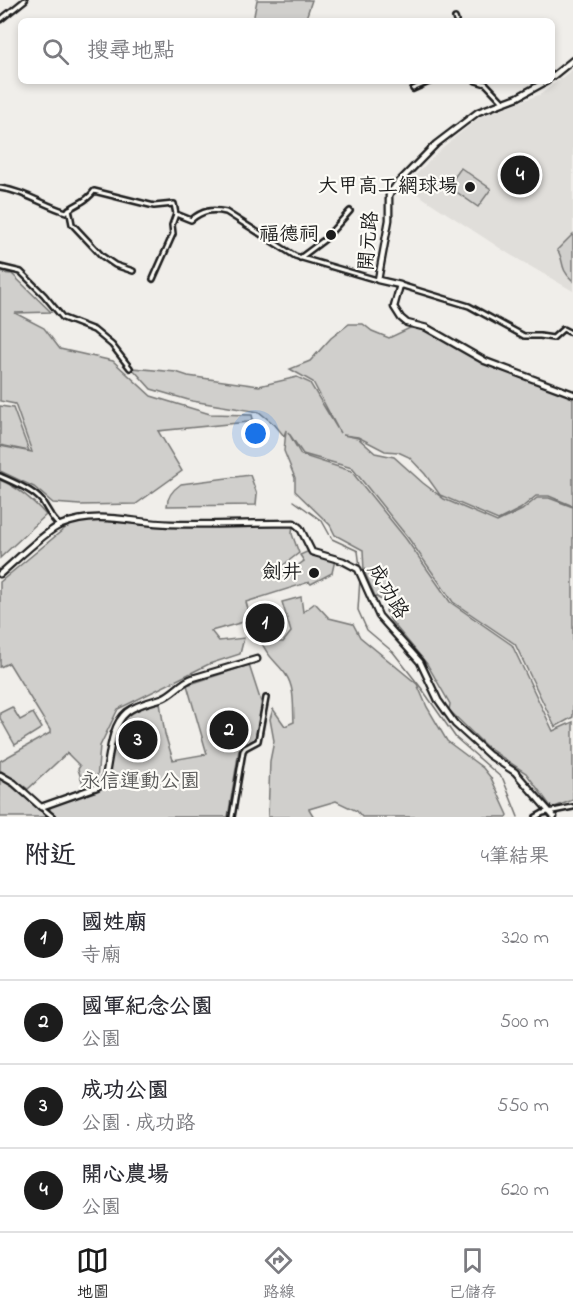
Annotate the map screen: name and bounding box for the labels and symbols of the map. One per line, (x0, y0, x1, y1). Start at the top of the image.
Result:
pin: 4 (500, 152, 540, 198)
place label: 大甲高工網球場 (318, 173, 458, 202)
marker: 大甲高工網球場 (463, 180, 477, 194)
street label: 開元路 (353, 209, 387, 272)
place label: 福德祠 (259, 221, 319, 250)
marker: 福德祠 (324, 228, 338, 242)
your location (241, 419, 270, 448)
place label: 劍井 (262, 559, 302, 588)
street label: 成功路 (359, 559, 415, 626)
marker: 劍井 (307, 566, 321, 580)
pin: 1 (246, 600, 284, 646)
pin: 2 (210, 708, 248, 752)
pin: 3 (118, 718, 158, 762)
park label: 永信運動公園 (80, 768, 200, 797)

